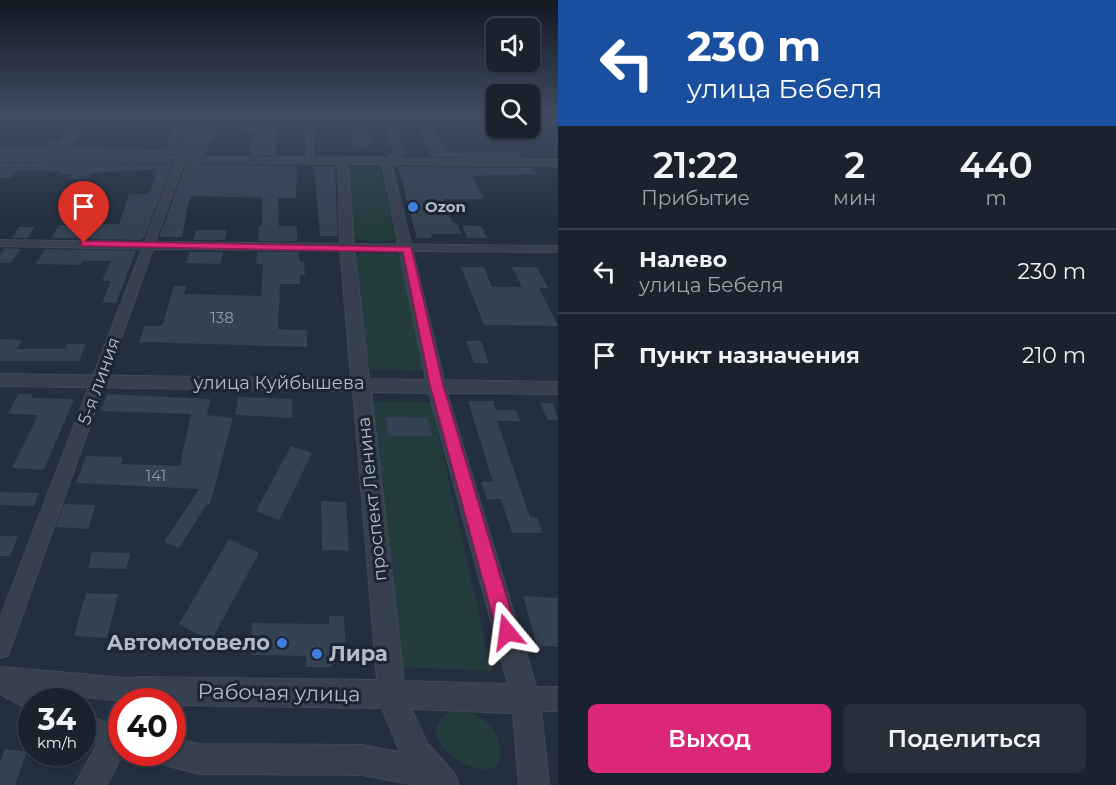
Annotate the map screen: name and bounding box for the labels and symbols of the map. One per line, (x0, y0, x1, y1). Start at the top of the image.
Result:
pin (58, 181, 109, 243)
place label: Ozon (425, 197, 466, 216)
marker: Ozon (406, 200, 420, 214)
house number: 138 (210, 308, 234, 327)
street label: 5-я линия (73, 334, 125, 428)
street label: улица Куйбышева (193, 372, 364, 394)
street label: проспект Ленина (352, 416, 392, 582)
house number: 141 (146, 466, 166, 485)
position arrow (475, 600, 539, 664)
place label: Автомотовело (107, 630, 270, 655)
marker: Автомотовело (275, 636, 289, 650)
place label: Лира (329, 641, 388, 666)
marker: Лира (310, 647, 324, 661)
street label: Рабочая улица (197, 679, 361, 706)
speed limit sign: 40 (108, 688, 186, 766)

